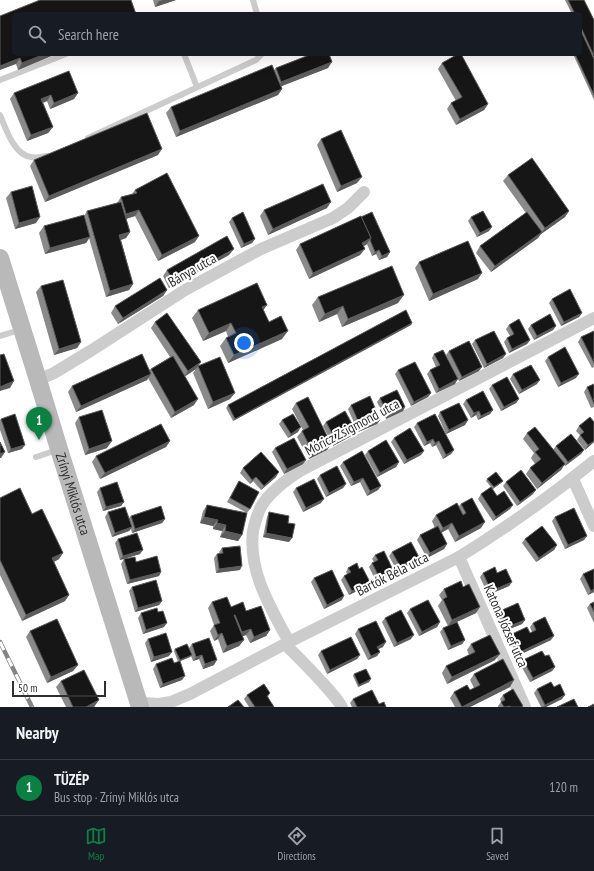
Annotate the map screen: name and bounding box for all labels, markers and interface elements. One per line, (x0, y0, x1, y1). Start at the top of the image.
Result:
search box (12, 12, 582, 56)
icon: search (26, 23, 48, 45)
text: Search here (58, 25, 119, 44)
street label: Bánya utca (165, 249, 219, 291)
your location (234, 333, 254, 353)
street label: Móricz Zsigmond utca (302, 395, 402, 459)
pin: 1 (26, 407, 52, 440)
street label: Zrínyi Miklós utca (52, 451, 94, 537)
street label: Bartók Béla utca (353, 548, 431, 600)
street label: Katona József utca (480, 582, 532, 670)
scale bar (12, 679, 106, 698)
text: 50 m (18, 681, 37, 695)
text: Nearby (16, 722, 59, 744)
text: TÜZÉP (54, 770, 89, 789)
text: 1 (26, 779, 32, 796)
text: 120 m (549, 779, 578, 796)
text: Bus stop · Zrínyi Miklós utca (54, 789, 179, 806)
tab: Map (85, 825, 107, 863)
tab: Directions (278, 825, 316, 863)
tab: Saved (486, 825, 509, 863)

